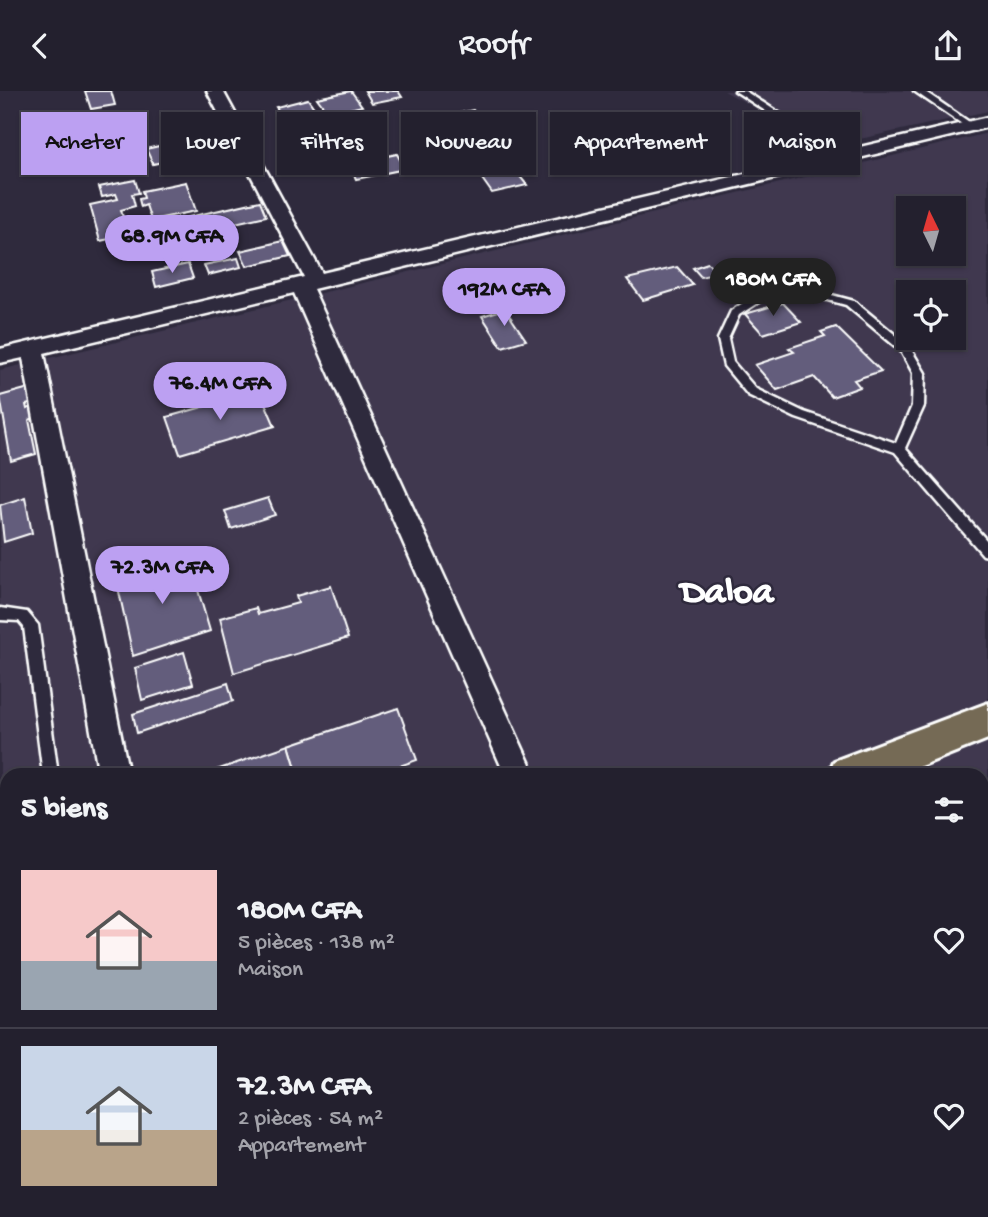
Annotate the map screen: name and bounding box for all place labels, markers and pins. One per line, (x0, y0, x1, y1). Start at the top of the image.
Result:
pin: 68.9M CFA (92, 215, 252, 275)
pin: 180M CFA (701, 259, 845, 318)
pin: 192M CFA (432, 268, 576, 328)
pin: 76.4M CFA (140, 363, 300, 422)
pin: 72.3M CFA (82, 547, 242, 606)

